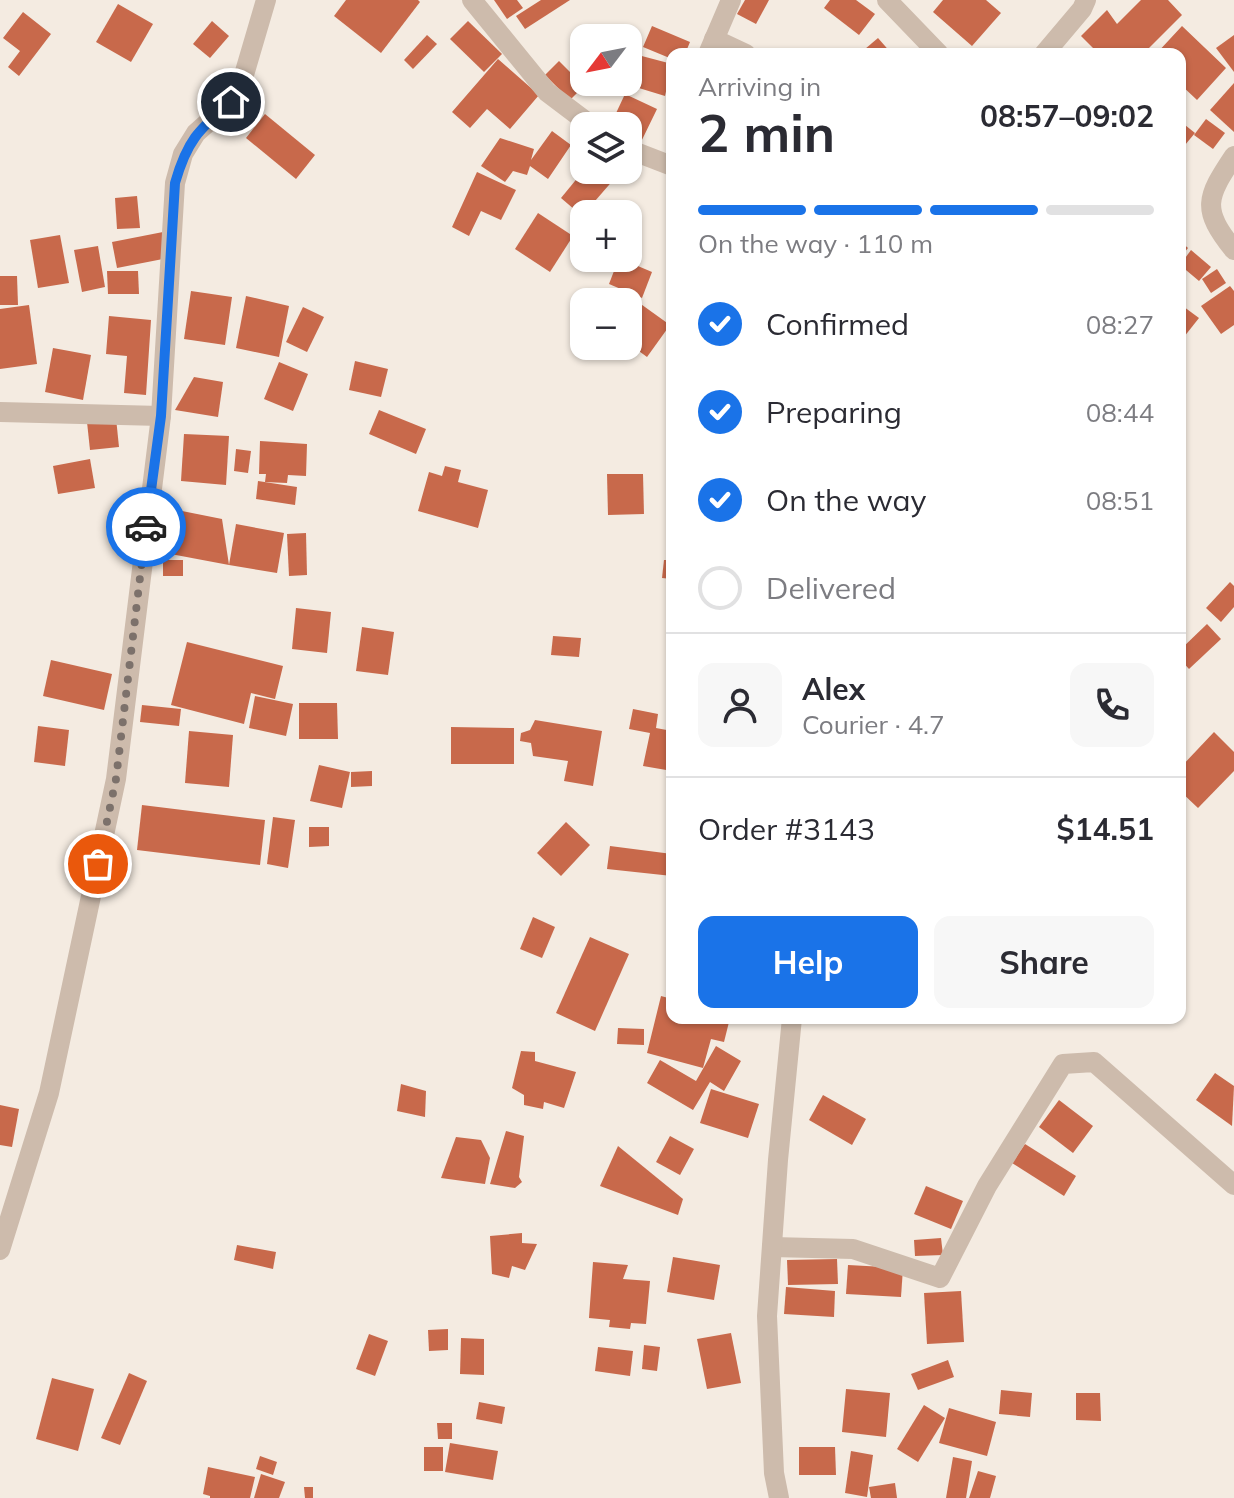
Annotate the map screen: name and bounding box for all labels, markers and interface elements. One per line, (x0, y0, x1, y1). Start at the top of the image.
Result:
north arrow (570, 24, 642, 96)
map controls (570, 24, 642, 360)
pin (197, 68, 265, 136)
text: Arriving in (698, 70, 821, 103)
icon: home (209, 80, 253, 124)
text: 08:57–09:02 (980, 97, 1154, 135)
text: 2 min (698, 100, 835, 165)
button: layers (570, 112, 642, 184)
button: + (570, 200, 642, 272)
text: On the way · 110 m (698, 227, 933, 260)
button: − (570, 288, 642, 360)
icon: check (698, 302, 742, 346)
text: Confirmed (766, 305, 909, 343)
text: 08:27 (1086, 308, 1154, 341)
icon: check (698, 390, 742, 434)
text: Preparing (766, 393, 902, 431)
text: 08:44 (1086, 396, 1154, 429)
icon: check (698, 478, 742, 522)
text: On the way (766, 481, 926, 519)
text: 08:51 (1086, 484, 1154, 517)
courier (106, 487, 186, 567)
icon: car (124, 505, 168, 549)
text: Delivered (766, 569, 896, 607)
button: person (698, 663, 782, 747)
button: phone (1070, 663, 1154, 747)
text: Alex (802, 670, 865, 708)
text: Courier · 4.7 (802, 708, 945, 741)
text: Order #3143 (698, 810, 875, 848)
text: $14.51 (1057, 810, 1154, 848)
pin (64, 830, 132, 898)
icon: bag (76, 842, 120, 886)
button: Help (698, 916, 918, 1008)
button: Share (934, 916, 1154, 1008)

